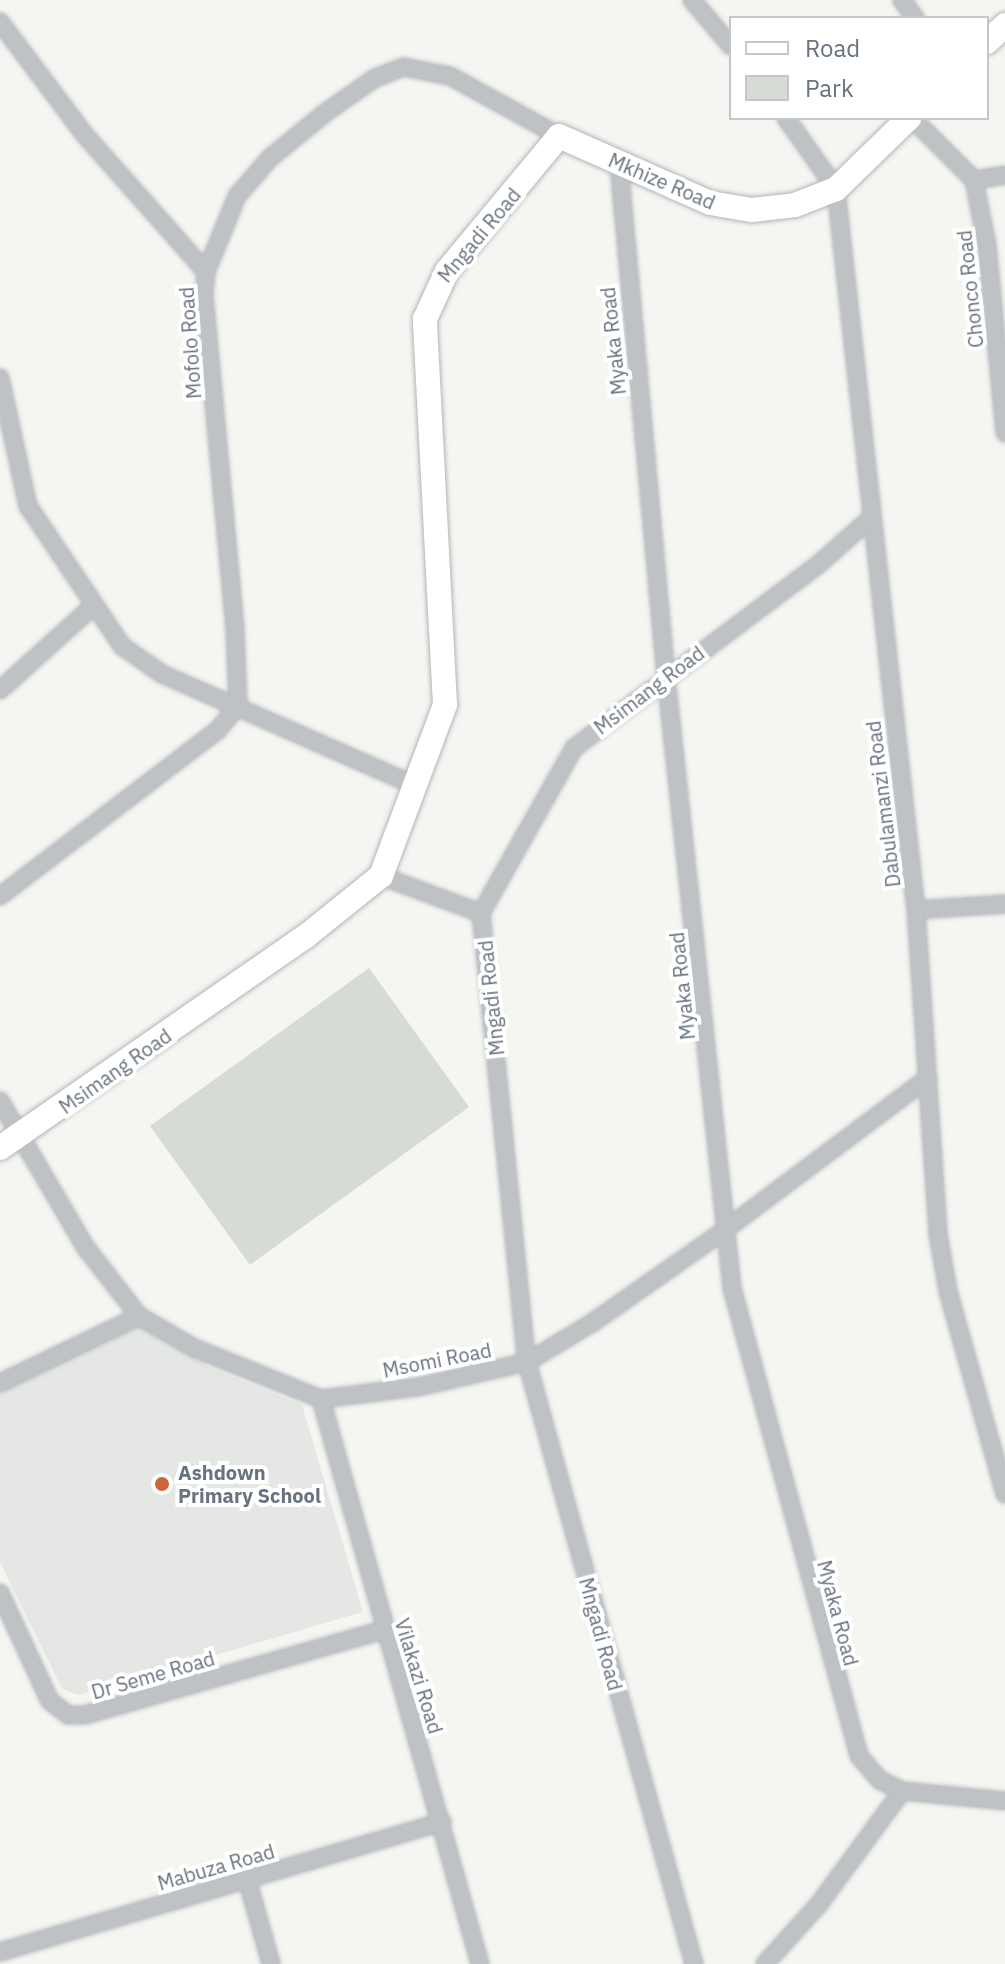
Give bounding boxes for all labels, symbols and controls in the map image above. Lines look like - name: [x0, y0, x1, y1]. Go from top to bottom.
- legend: [729, 16, 989, 120]
- text: Road: [805, 32, 860, 64]
- text: Park: [805, 72, 854, 104]
- street label: Mkhize Road: [605, 148, 719, 214]
- street label: Mngadi Road: [433, 183, 525, 287]
- street label: Chonco Road: [952, 229, 988, 349]
- street label: Mofolo Road: [174, 286, 206, 400]
- street label: Myaka Road: [595, 286, 631, 396]
- street label: Msimang Road: [589, 641, 709, 739]
- street label: Dabulamanzi Road: [861, 719, 905, 889]
- street label: Myaka Road: [664, 931, 700, 1041]
- street label: Mngadi Road: [473, 939, 509, 1057]
- street label: Msimang Road: [54, 1023, 176, 1119]
- street label: Msomi Road: [381, 1338, 493, 1382]
- place label: Ashdown Primary School: [178, 1460, 321, 1507]
- marker: Ashdown Primary School: [153, 1475, 171, 1493]
- street label: Myaka Road: [812, 1558, 864, 1668]
- street label: Mngadi Road: [574, 1575, 628, 1693]
- street label: Vilakazi Road: [390, 1615, 448, 1737]
- street label: Dr Seme Road: [89, 1646, 217, 1704]
- street label: Mabuza Road: [155, 1839, 277, 1895]

